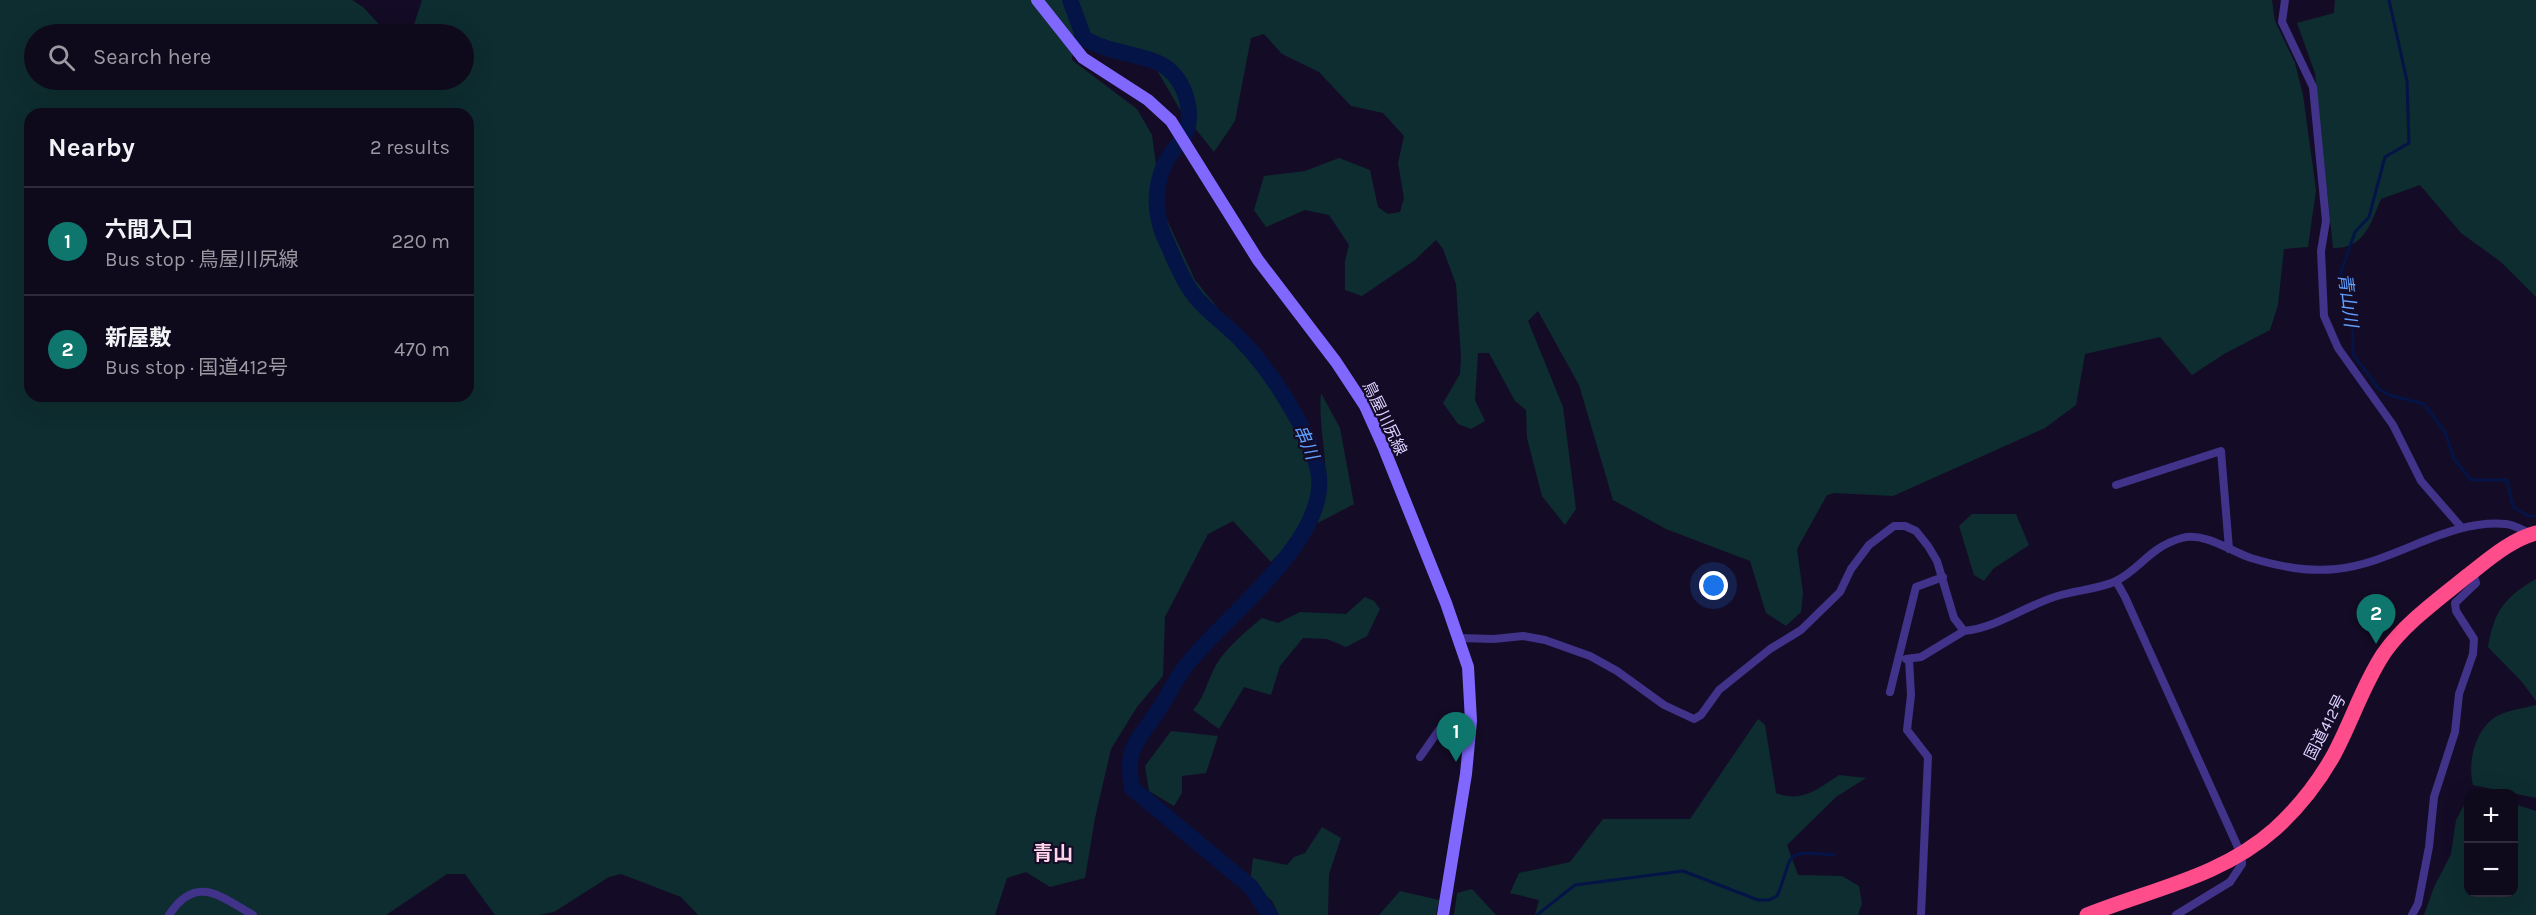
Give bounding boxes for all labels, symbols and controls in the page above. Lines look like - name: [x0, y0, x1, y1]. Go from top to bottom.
- search box: [24, 24, 474, 90]
- icon: search: [45, 41, 78, 74]
- text: Search here: [93, 44, 211, 70]
- text: Nearby: [48, 132, 135, 163]
- text: 2 results: [370, 136, 450, 159]
- text: 六間入口: [105, 217, 193, 243]
- text: 1: [64, 230, 71, 253]
- text: 220 m: [391, 230, 450, 253]
- text: Bus stop · 鳥屋川尻線: [105, 248, 299, 271]
- water label: 青山川: [2334, 272, 2362, 330]
- text: 新屋敷: [105, 325, 171, 351]
- text: 2: [61, 338, 74, 361]
- text: 470 m: [394, 338, 450, 361]
- text: Bus stop · 国道412号: [105, 356, 288, 379]
- street label: 鳥屋川尻線: [1359, 378, 1411, 458]
- water label: 串川: [1289, 421, 1324, 465]
- your location: [1699, 571, 1728, 600]
- pin: 2: [2356, 594, 2396, 644]
- street label: 国道412号: [2300, 691, 2350, 763]
- pin: 1: [1436, 712, 1476, 762]
- map controls: [2464, 789, 2518, 897]
- button: +: [2464, 789, 2518, 843]
- district label: 青山: [1033, 842, 1073, 865]
- button: −: [2464, 843, 2518, 897]

